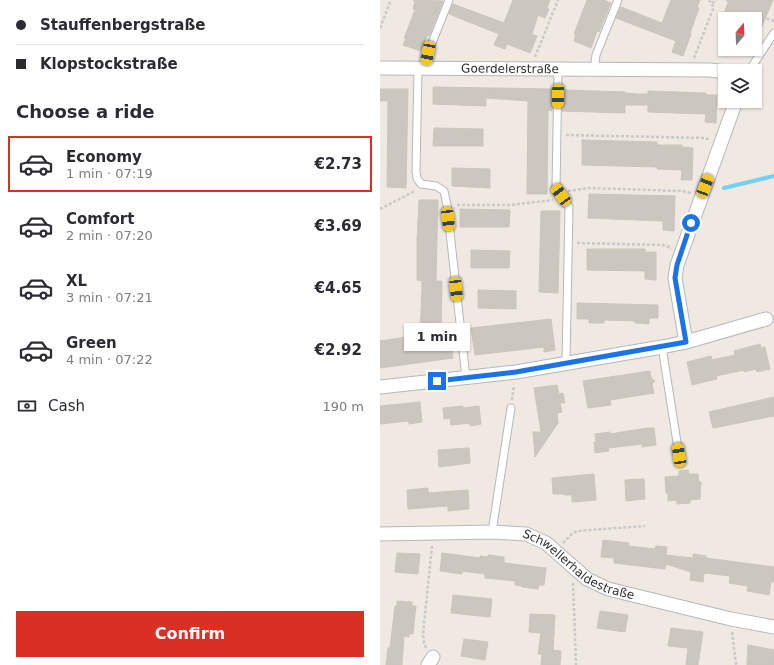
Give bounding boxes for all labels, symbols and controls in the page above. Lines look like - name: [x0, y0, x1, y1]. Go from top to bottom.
- north arrow: [718, 12, 762, 56]
- map controls: [718, 12, 762, 108]
- text: Stauffenbergstraße: [40, 16, 205, 34]
- car: [420, 40, 436, 66]
- text: Klopstockstraße: [40, 55, 178, 73]
- street label: Goerdelerstraße: [461, 61, 559, 76]
- button: layers: [718, 64, 762, 108]
- car: [552, 84, 564, 108]
- text: Choose a ride: [16, 101, 155, 122]
- icon: car: [18, 146, 54, 182]
- text: Economy: [66, 148, 142, 166]
- text: €2.73: [315, 155, 362, 173]
- text: 1 min · 07:19: [66, 166, 153, 181]
- car: [695, 173, 715, 199]
- car: [549, 182, 573, 208]
- car: [441, 206, 455, 232]
- icon: car: [18, 208, 54, 244]
- text: Comfort: [66, 210, 134, 228]
- route start: [682, 214, 700, 232]
- text: €3.69: [315, 217, 362, 235]
- text: 2 min · 07:20: [66, 228, 153, 243]
- icon: car: [18, 270, 54, 306]
- text: XL: [66, 272, 87, 290]
- car: [449, 276, 463, 302]
- text: €4.65: [315, 279, 362, 297]
- text: 3 min · 07:21: [66, 290, 153, 305]
- callout: 1 min: [404, 323, 470, 351]
- text: 1 min: [417, 329, 457, 344]
- icon: car: [18, 332, 54, 368]
- text: Green: [66, 334, 117, 352]
- text: €2.92: [315, 341, 362, 359]
- text: 4 min · 07:22: [66, 352, 153, 367]
- route end: [428, 372, 446, 390]
- icon: cash: [16, 395, 38, 417]
- text: Cash: [48, 397, 85, 415]
- text: 190 m: [322, 399, 364, 414]
- car: [671, 442, 687, 468]
- street label: Schwellerhaldestraße: [521, 526, 636, 602]
- button: Confirm: [16, 611, 364, 657]

